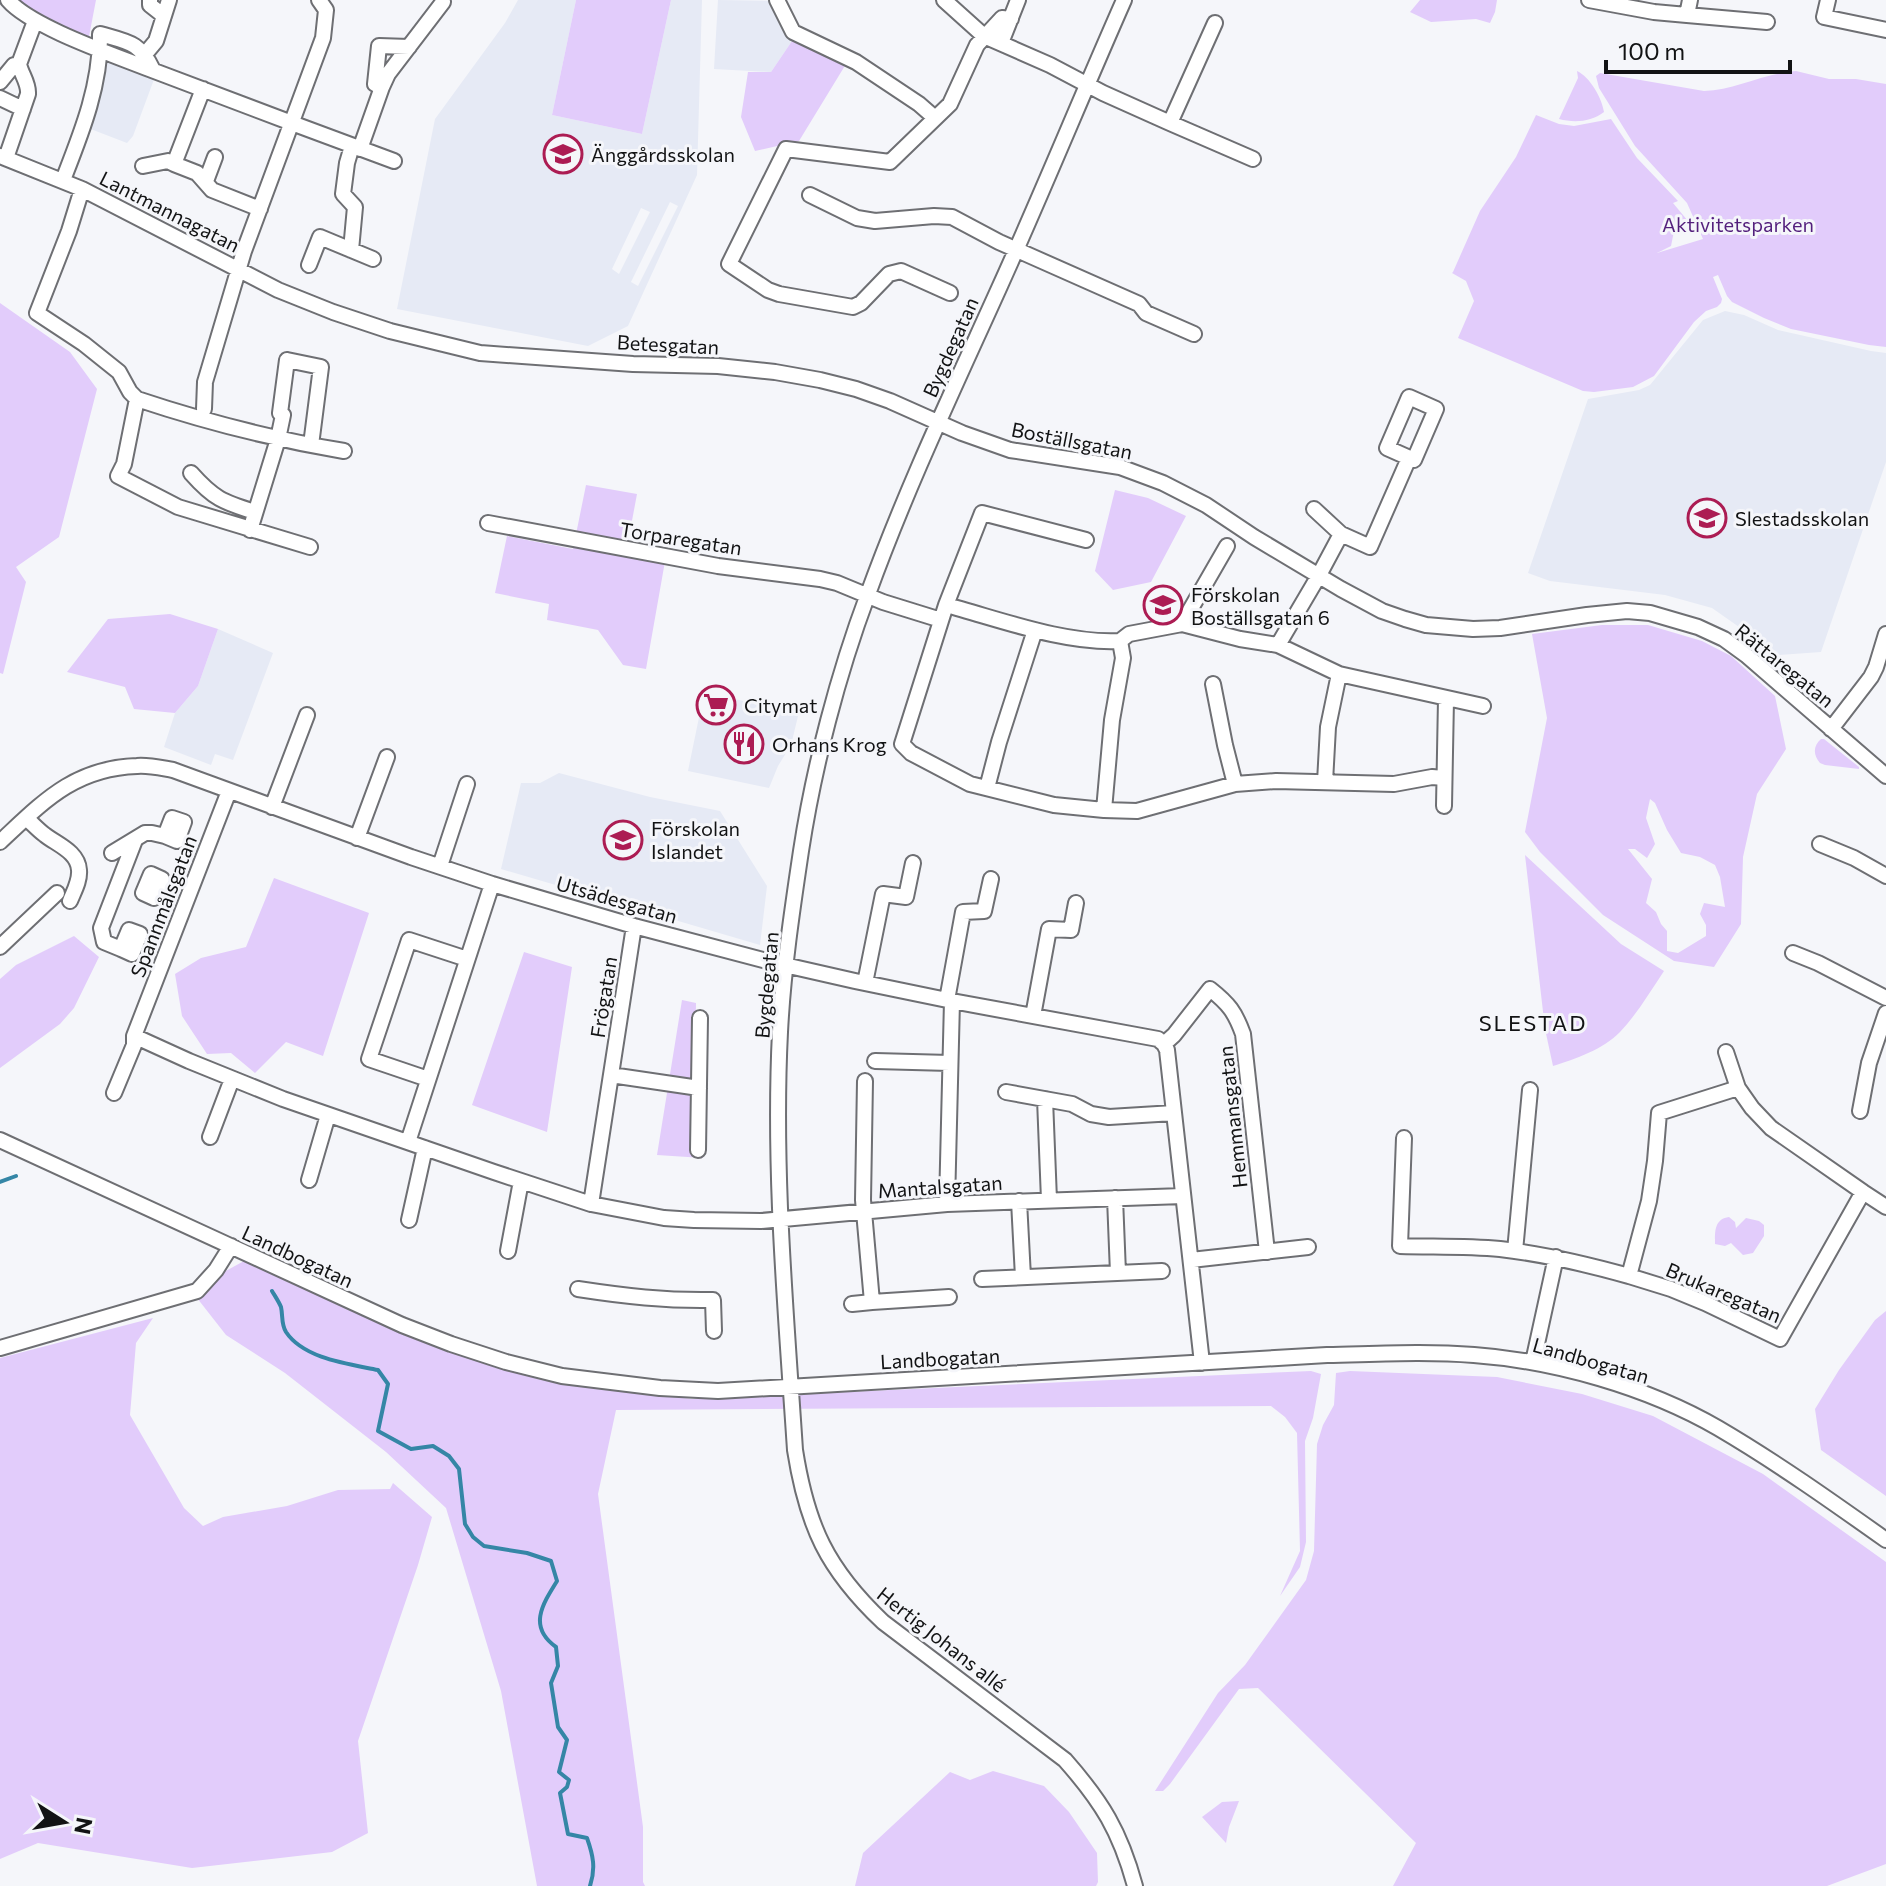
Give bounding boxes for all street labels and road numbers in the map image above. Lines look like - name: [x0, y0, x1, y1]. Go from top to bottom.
- street label: Lantmannagatan: [96, 165, 244, 257]
- street label: Bygdegatan: [917, 293, 983, 401]
- street label: Betesgatan: [616, 329, 720, 359]
- street label: Boställsgatan: [1009, 417, 1135, 463]
- street label: Torparegatan: [618, 517, 744, 559]
- street label: Rättaregatan: [1731, 618, 1839, 712]
- street label: Spannmålsgatan: [125, 832, 201, 980]
- street label: Utsädesgatan: [554, 870, 680, 928]
- street label: Bygdegatan: [749, 931, 783, 1039]
- street label: Frögatan: [585, 955, 621, 1039]
- street label: Hemmansgatan: [1213, 1045, 1251, 1189]
- street label: Mantalsgatan: [877, 1170, 1003, 1202]
- street label: Landbogatan: [239, 1220, 357, 1292]
- street label: Brukaregatan: [1663, 1257, 1785, 1327]
- street label: Landbogatan: [1530, 1332, 1652, 1388]
- street label: Landbogatan: [879, 1343, 1001, 1373]
- street label: Hertig Johans allé: [873, 1581, 1011, 1697]

